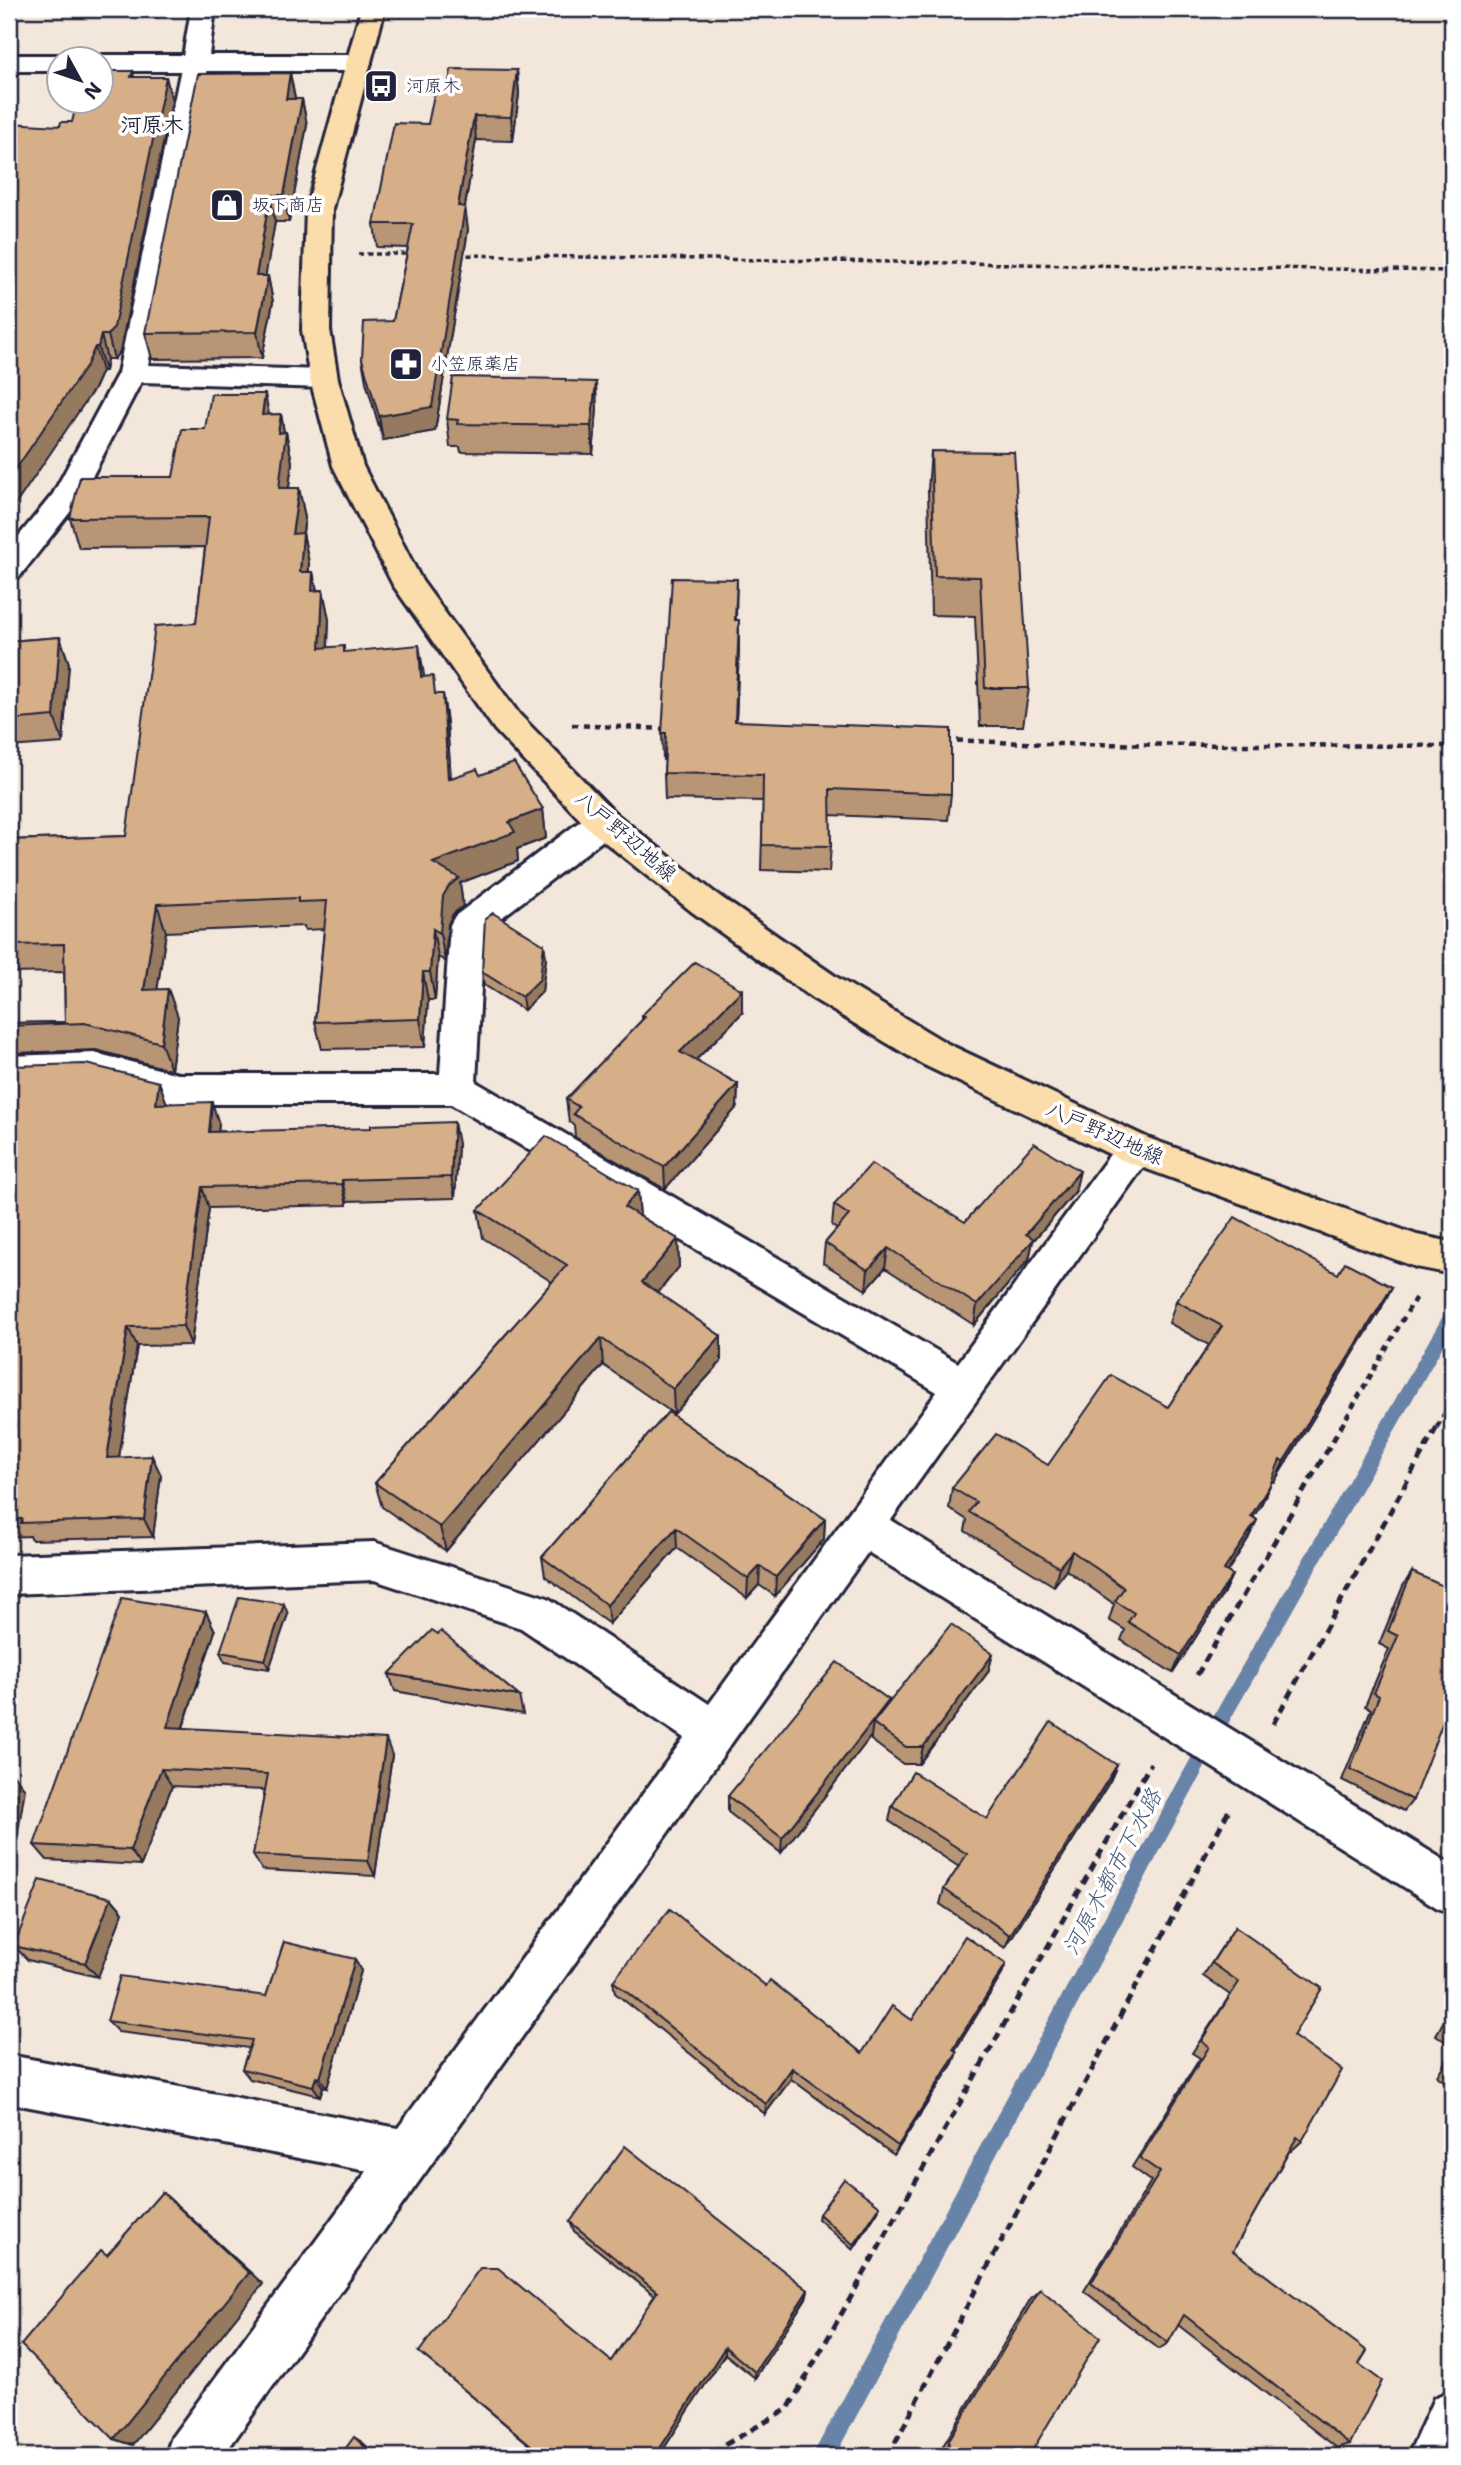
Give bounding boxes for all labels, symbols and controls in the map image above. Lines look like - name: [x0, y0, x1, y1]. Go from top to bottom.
- north arrow: [46, 46, 116, 116]
- bus stop icon: 河原木: [362, 67, 400, 105]
- place label: 河原木: [406, 74, 460, 98]
- text: N: [78, 77, 107, 104]
- district label: 河原木: [121, 111, 184, 139]
- shop icon: 坂下商店: [208, 186, 246, 224]
- place label: 坂下商店: [252, 193, 324, 217]
- pharmacy icon: 小笠原薬店: [387, 345, 425, 383]
- place label: 小笠原薬店: [430, 352, 520, 376]
- street label: 八戸野辺地線: [569, 784, 683, 888]
- street label: 八戸野辺地線: [1042, 1095, 1168, 1171]
- water label: 河原木都市下水路: [1056, 1782, 1169, 1960]

